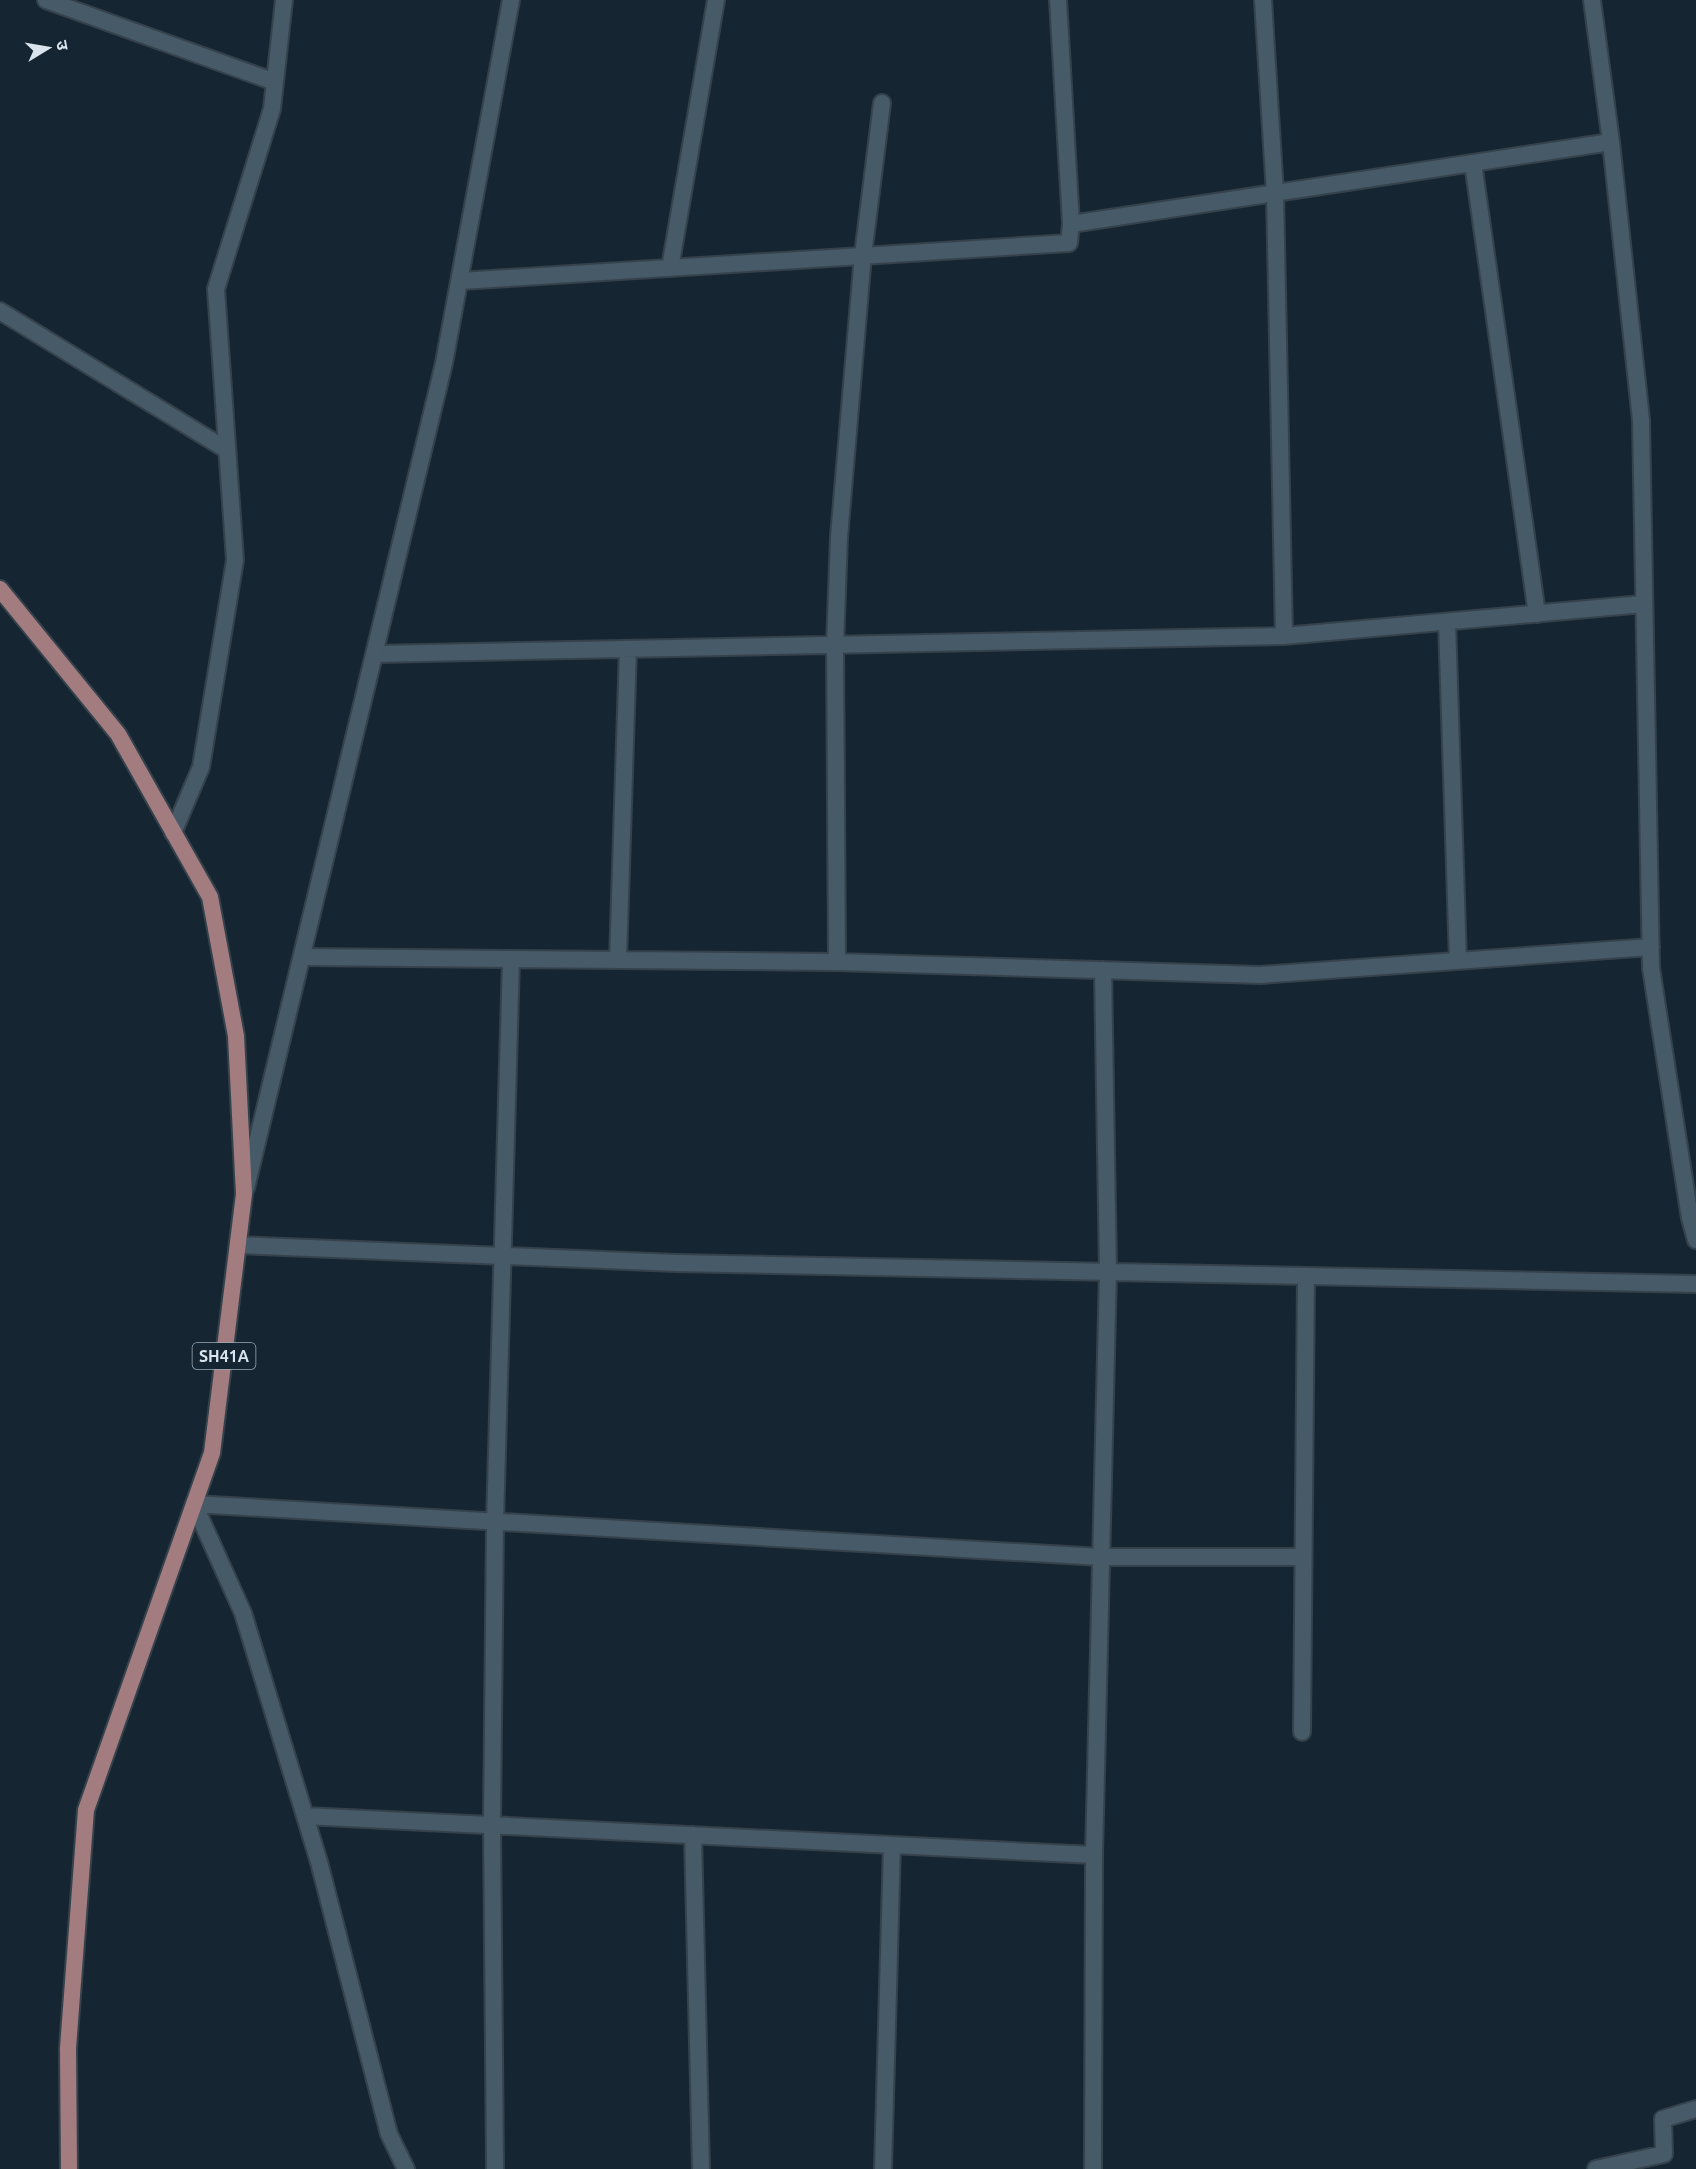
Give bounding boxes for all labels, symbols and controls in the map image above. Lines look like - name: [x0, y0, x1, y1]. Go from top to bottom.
- north arrow: [18, 18, 78, 78]
- text: उ: [53, 39, 73, 52]
- road number: SH41A: [192, 1343, 256, 1369]

